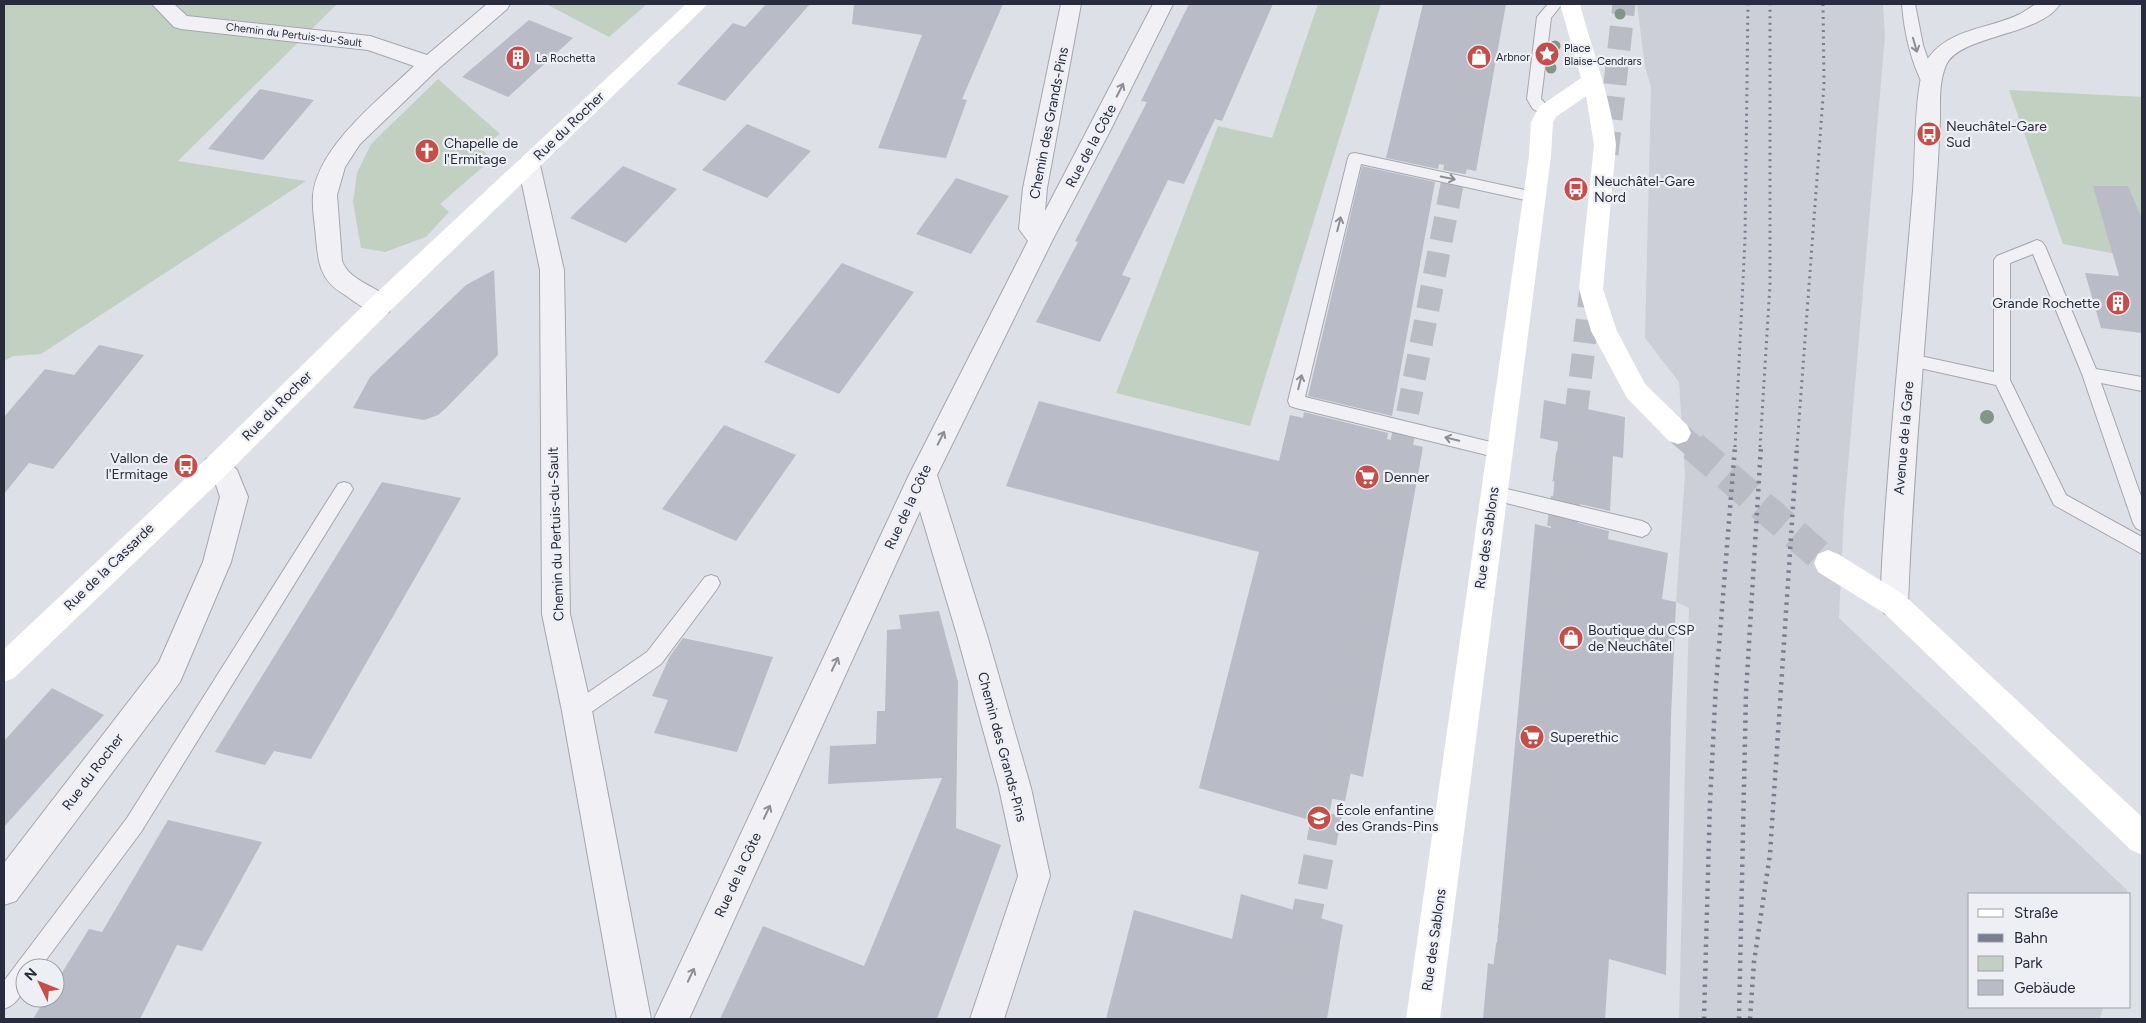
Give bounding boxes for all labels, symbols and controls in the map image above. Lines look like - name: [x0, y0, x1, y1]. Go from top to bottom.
- street label: Chemin du Pertuis-du-Sault: [225, 20, 363, 50]
- one-way arrow: [1911, 37, 1920, 53]
- place icon: Place Blaise-Cendrars: [1534, 41, 1560, 67]
- place label: Place Blaise-Cendrars: [1564, 42, 1642, 68]
- shop icon: Arbnor: [1466, 44, 1492, 70]
- building icon: La Rochetta: [505, 45, 531, 71]
- street label: Chemin des Grands-Pins: [1026, 46, 1072, 200]
- place label: Arbnor: [1496, 51, 1530, 64]
- place label: La Rochetta: [536, 52, 595, 65]
- one-way arrow: [1116, 83, 1125, 98]
- street label: Rue du Rocher: [530, 88, 608, 164]
- street label: Rue de la Côte: [1062, 101, 1120, 191]
- place label: Neuchâtel-Gare Sud: [1946, 118, 2047, 151]
- bus stop icon: Neuchâtel-Gare Sud: [1916, 121, 1942, 147]
- place label: Chapelle de l'Ermitage: [444, 135, 518, 168]
- church icon: Chapelle de l'Ermitage: [414, 138, 440, 164]
- place label: Neuchâtel-Gare Nord: [1594, 173, 1695, 206]
- one-way arrow: [1439, 174, 1455, 184]
- bus stop icon: Neuchâtel-Gare Nord: [1563, 176, 1589, 202]
- one-way arrow: [1335, 217, 1344, 233]
- building icon: Grande Rochette: [2105, 290, 2131, 316]
- place label: Grande Rochette: [1992, 295, 2100, 312]
- street label: Rue du Rocher: [239, 367, 316, 444]
- one-way arrow: [1296, 375, 1305, 391]
- street label: Avenue de la Gare: [1891, 380, 1917, 496]
- one-way arrow: [937, 431, 946, 446]
- one-way arrow: [1444, 434, 1460, 443]
- street label: Chemin du Pertuis-du-Sault: [544, 447, 568, 621]
- place label: Vallon de l'Ermitage: [106, 450, 168, 483]
- bus stop icon: Vallon de l'Ermitage: [173, 453, 199, 479]
- street label: Rue de la Côte: [881, 461, 935, 552]
- supermarket icon: Denner: [1354, 464, 1380, 490]
- place label: Denner: [1384, 469, 1430, 486]
- street label: Rue des Sablons: [1471, 486, 1503, 590]
- street label: Rue de la Cassarde: [60, 519, 158, 614]
- place label: Boutique du CSP de Neuchâtel: [1588, 622, 1694, 655]
- shop icon: Boutique du CSP de Neuchâtel: [1558, 625, 1584, 651]
- one-way arrow: [831, 657, 840, 672]
- street label: Chemin des Grands-Pins: [974, 670, 1030, 824]
- supermarket icon: Superethic: [1519, 724, 1545, 750]
- place label: Superethic: [1550, 729, 1619, 746]
- street label: Rue du Rocher: [59, 730, 128, 814]
- place label: École enfantine des Grands-Pins: [1336, 802, 1438, 835]
- one-way arrow: [762, 805, 772, 820]
- school or university icon: École enfantine des Grands-Pins: [1306, 805, 1332, 831]
- street label: Rue de la Côte: [711, 829, 765, 920]
- street label: Rue des Sablons: [1418, 888, 1450, 992]
- legend: [1968, 893, 2131, 1008]
- text: Straße: [2014, 904, 2058, 922]
- text: Bahn: [2014, 929, 2048, 947]
- text: Park: [2014, 954, 2043, 972]
- north arrow: [15, 958, 65, 1008]
- text: N: [21, 965, 41, 984]
- one-way arrow: [687, 968, 697, 983]
- text: Gebäude: [2014, 979, 2075, 997]

